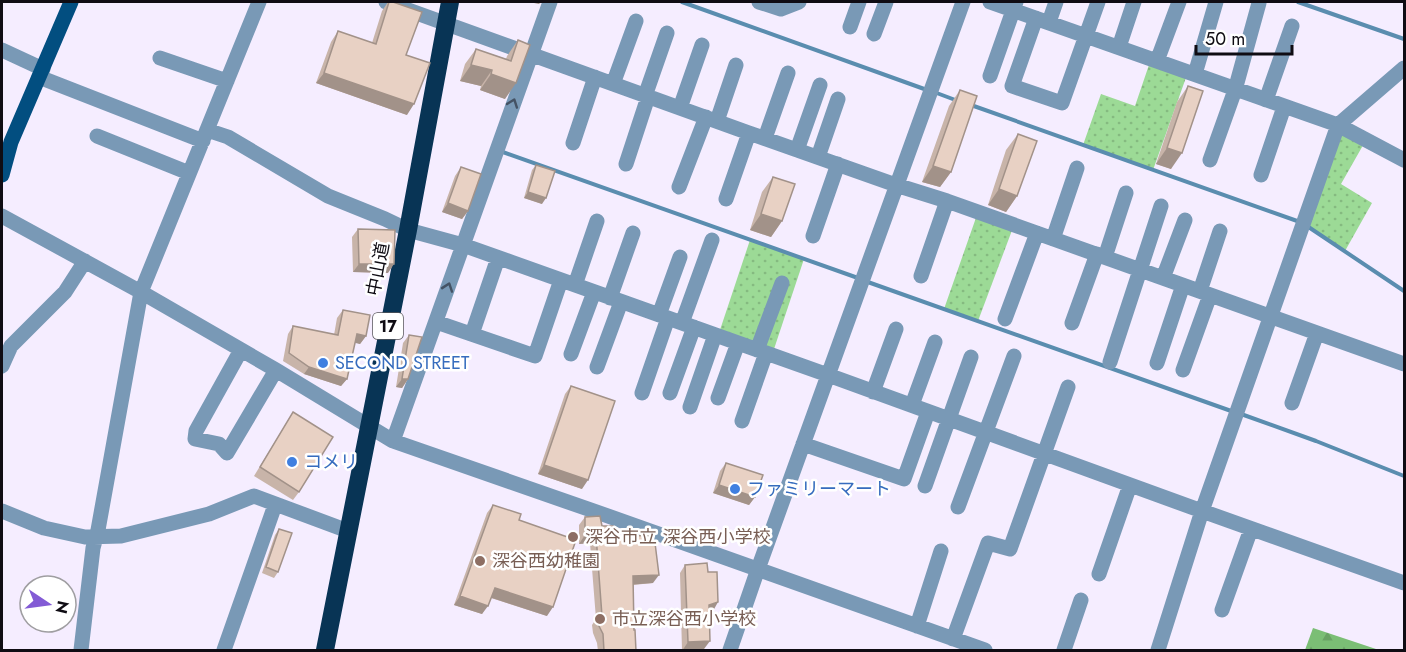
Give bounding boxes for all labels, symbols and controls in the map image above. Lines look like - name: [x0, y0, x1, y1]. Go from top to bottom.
- scale bar: [1196, 18, 1292, 56]
- text: 50 m: [1205, 26, 1245, 52]
- one-way arrow: [506, 99, 519, 109]
- street label: 中山道: [360, 240, 396, 298]
- one-way arrow: [440, 282, 453, 293]
- road number: 17: [373, 313, 403, 339]
- place label: SECOND STREET: [335, 350, 470, 376]
- marker: SECOND STREET: [316, 356, 330, 370]
- place label: コメリ: [304, 449, 358, 475]
- marker: コメリ: [285, 455, 299, 469]
- place label: ファミリーマート: [747, 476, 891, 502]
- marker: ファミリーマート: [728, 482, 742, 496]
- place label: 深谷市立 深谷西小学校: [585, 524, 770, 550]
- marker: 深谷市立 深谷西小学校: [566, 530, 580, 544]
- place label: 深谷西幼稚園: [492, 548, 600, 574]
- marker: 深谷西幼稚園: [473, 554, 487, 568]
- north arrow: [18, 574, 78, 634]
- text: N: [49, 598, 75, 616]
- place label: 市立深谷西小学校: [612, 606, 756, 632]
- marker: 市立深谷西小学校: [593, 612, 607, 626]

